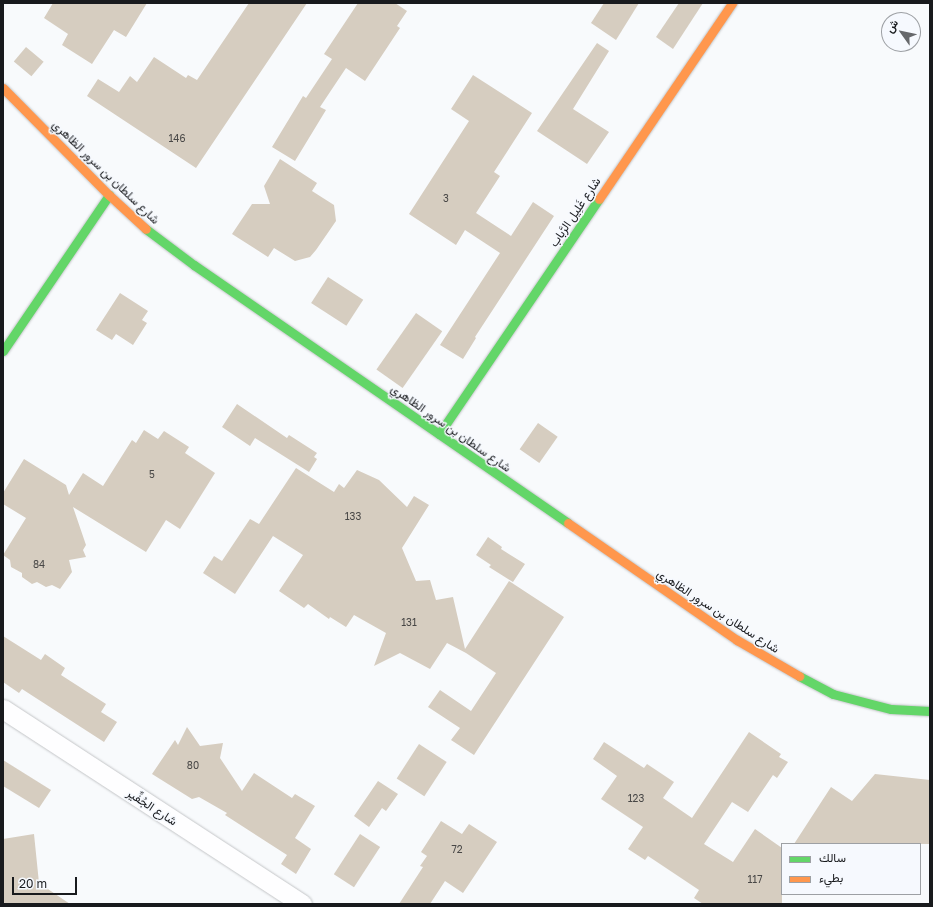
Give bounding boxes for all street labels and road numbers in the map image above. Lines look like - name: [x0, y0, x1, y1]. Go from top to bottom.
- street label: شارع سلطان بن سرور الظاهري: [49, 117, 163, 227]
- street label: شارع غَلِيل الرَّباب: [546, 174, 604, 250]
- street label: شارع سلطان بن سرور الظاهري: [388, 381, 514, 475]
- street label: شارع سلطان بن سرور الظاهري: [654, 566, 782, 656]
- street label: شارع الجُفِّير: [124, 785, 180, 829]

